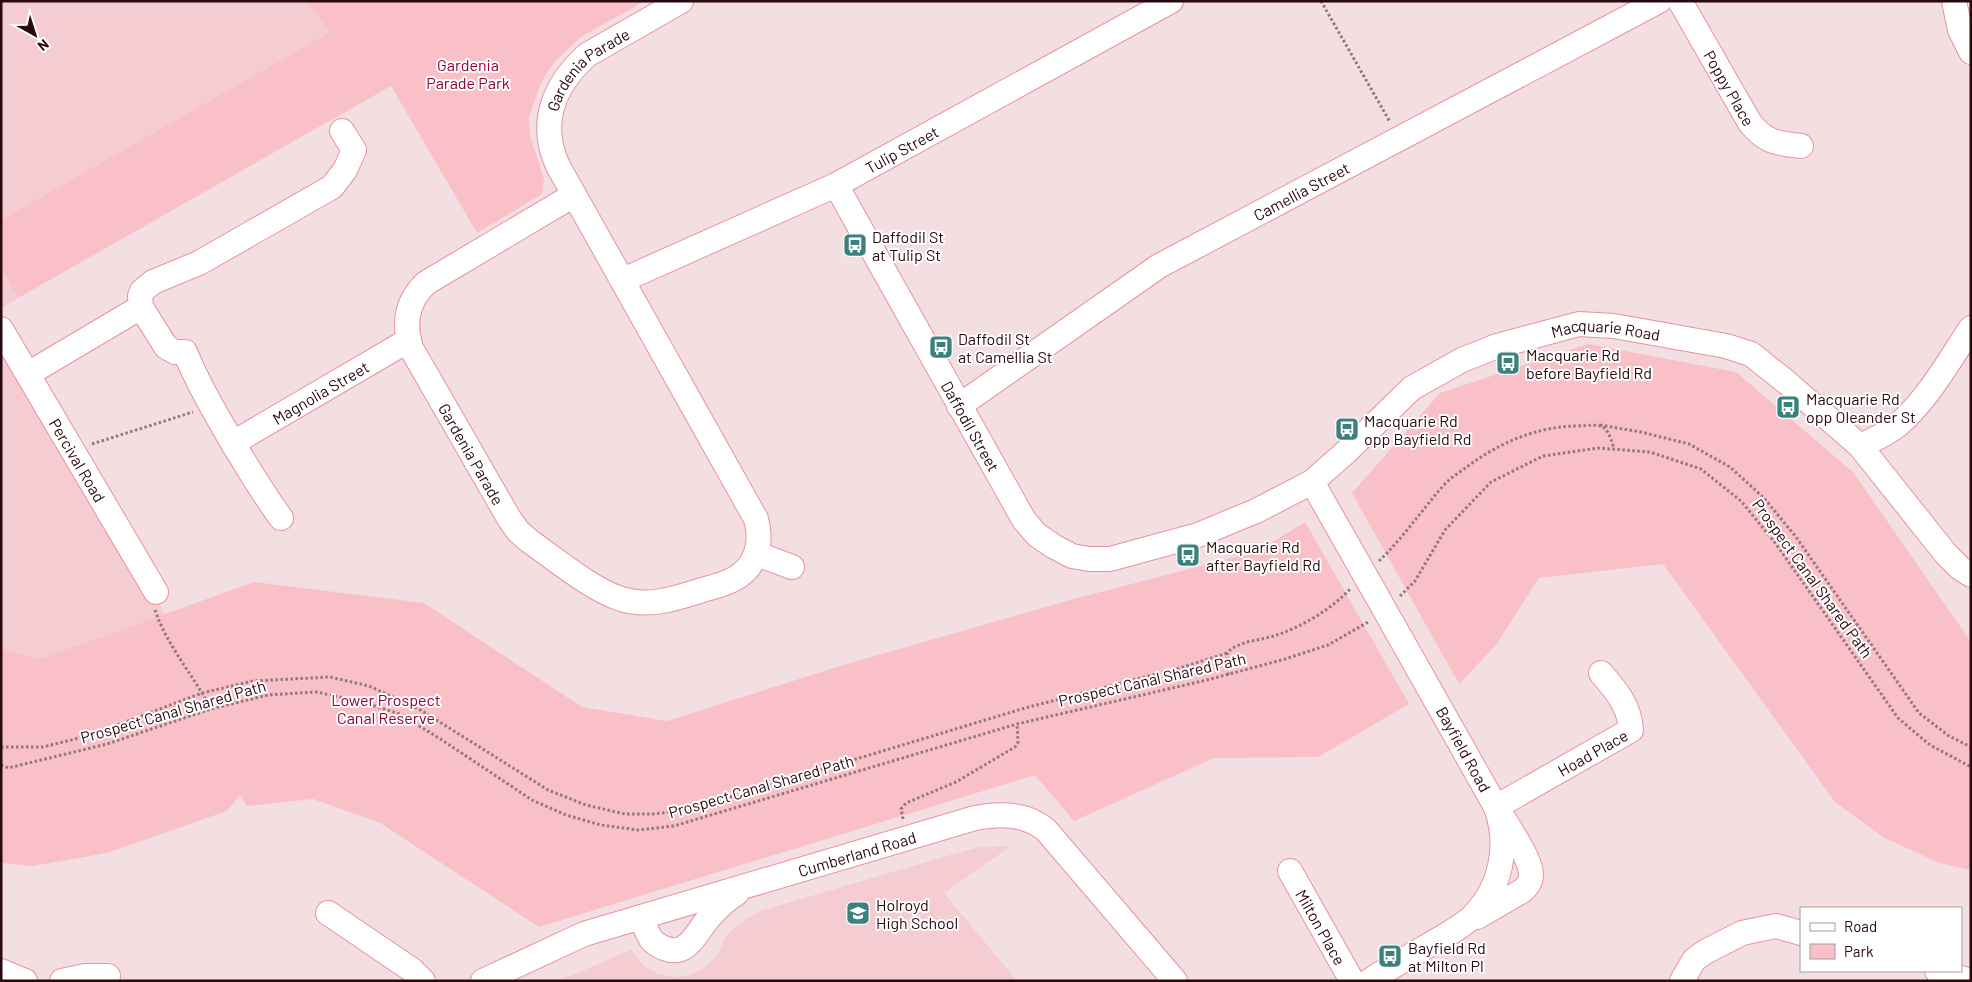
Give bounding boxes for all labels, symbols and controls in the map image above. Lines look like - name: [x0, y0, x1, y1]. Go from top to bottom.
- north arrow: [10, 10, 60, 60]
- street label: Gardenia Parade: [542, 23, 633, 113]
- text: N: [35, 36, 52, 55]
- street label: Poppy Place: [1701, 46, 1759, 129]
- park label: Gardenia Parade Park: [426, 55, 510, 92]
- street label: Tulip Street: [862, 121, 941, 177]
- street label: Camellia Street: [1250, 157, 1352, 224]
- place label: Daffodil St at Tulip St: [872, 227, 944, 264]
- bus stop icon: Daffodil St at Tulip St: [842, 232, 868, 258]
- street label: Macquarie Road: [1549, 314, 1662, 344]
- place label: Daffodil St at Camellia St: [958, 329, 1053, 366]
- bus stop icon: Daffodil St at Camellia St: [928, 334, 954, 360]
- place label: Macquarie Rd before Bayfield Rd: [1526, 345, 1652, 382]
- bus stop icon: Macquarie Rd before Bayfield Rd: [1495, 350, 1521, 376]
- street label: Magnolia Street: [269, 356, 372, 428]
- street label: Daffodil Street: [938, 377, 1004, 474]
- place label: Macquarie Rd opp Oleander St: [1806, 389, 1916, 426]
- bus stop icon: Macquarie Rd opp Oleander St: [1775, 394, 1801, 420]
- street label: Gardenia Parade: [435, 400, 509, 508]
- place label: Macquarie Rd opp Bayfield Rd: [1364, 411, 1471, 448]
- street label: Percival Road: [46, 415, 110, 505]
- bus stop icon: Macquarie Rd opp Bayfield Rd: [1334, 416, 1360, 442]
- street label: Prospect Canal Shared Path: [1749, 495, 1877, 661]
- place label: Macquarie Rd after Bayfield Rd: [1206, 537, 1321, 574]
- bus stop icon: Macquarie Rd after Bayfield Rd: [1175, 542, 1201, 568]
- street label: Prospect Canal Shared Path: [1056, 648, 1248, 710]
- street label: Prospect Canal Shared Path: [78, 675, 268, 747]
- park label: Lower Prospect Canal Reserve: [331, 690, 441, 727]
- street label: Bayfield Road: [1433, 703, 1495, 795]
- street label: Hoad Place: [1554, 725, 1631, 780]
- street label: Prospect Canal Shared Path: [666, 750, 856, 822]
- street label: Cumberland Road: [796, 827, 918, 880]
- street label: Milton Place: [1293, 886, 1350, 968]
- place label: Holroyd High School: [876, 895, 958, 932]
- school or university icon: Holroyd High School: [845, 900, 871, 926]
- legend: [1800, 907, 1962, 972]
- text: Road: [1844, 917, 1877, 935]
- place label: Bayfield Rd at Milton Pl: [1408, 938, 1486, 975]
- text: Park: [1844, 942, 1874, 960]
- bus stop icon: Bayfield Rd at Milton Pl: [1377, 943, 1403, 969]

